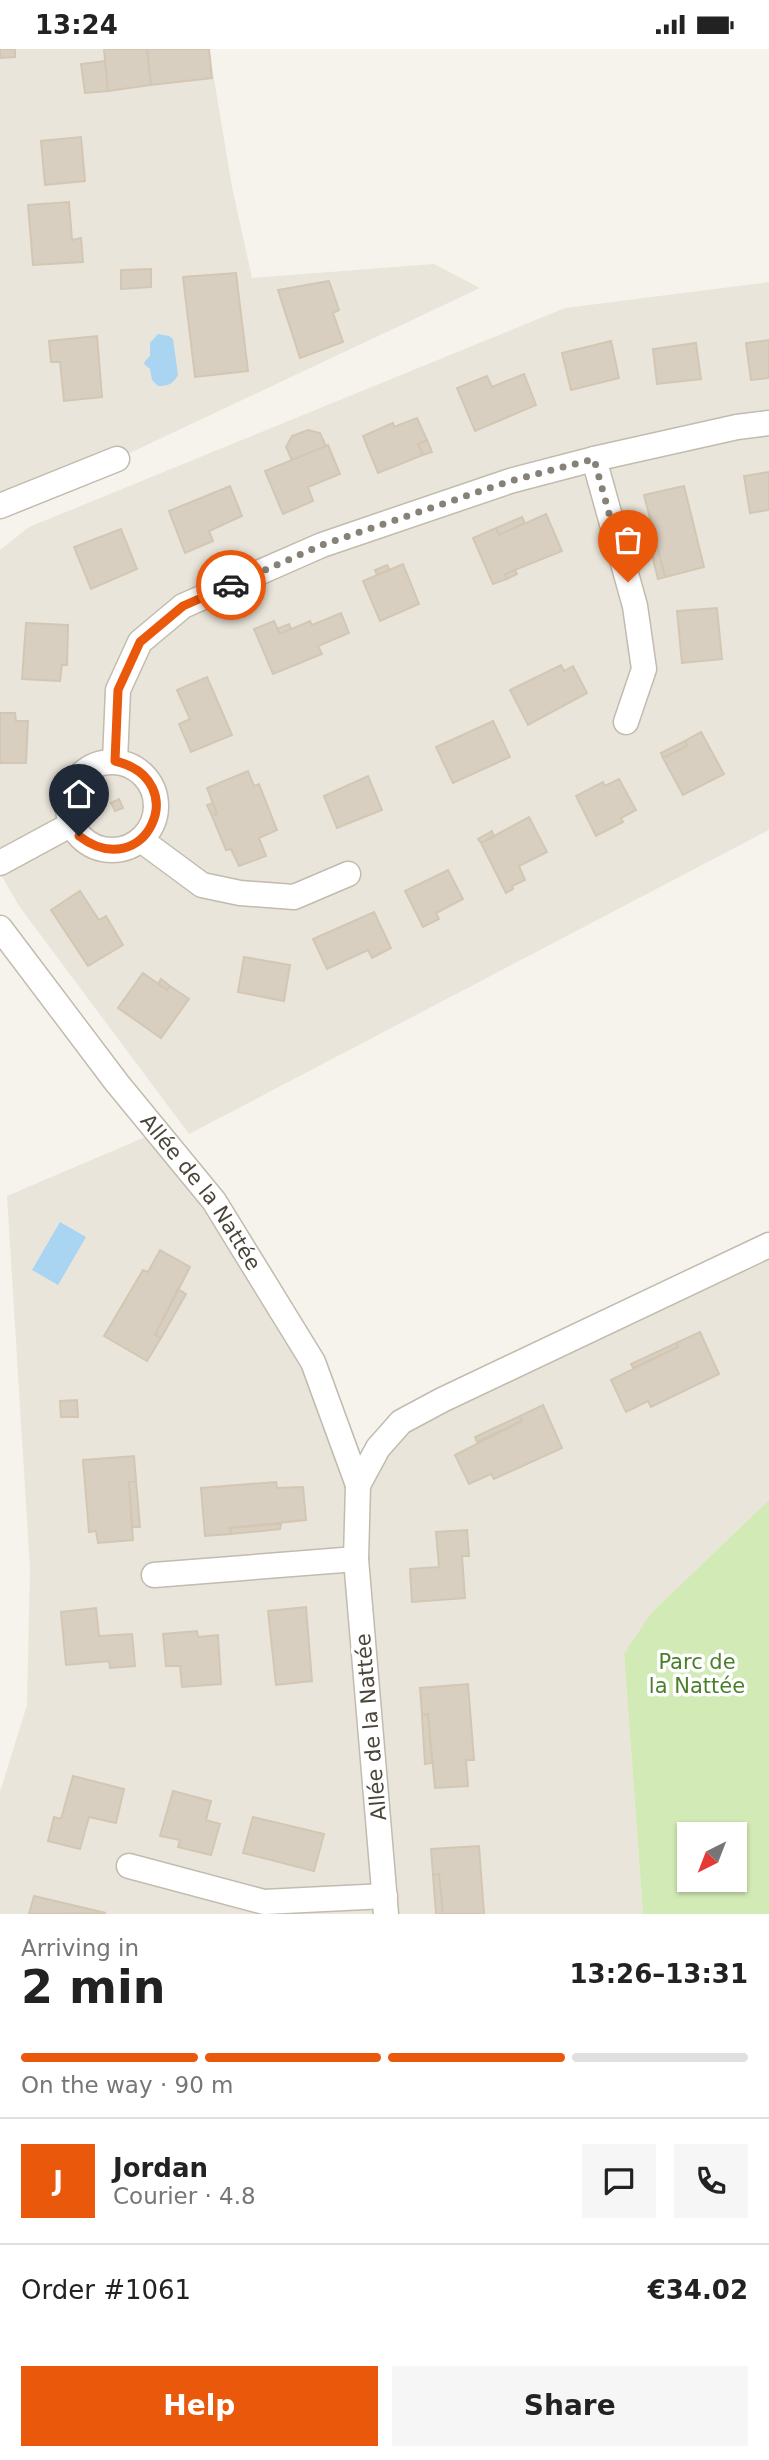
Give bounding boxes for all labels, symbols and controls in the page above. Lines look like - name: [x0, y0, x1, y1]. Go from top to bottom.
- text: 13:24: [35, 10, 118, 40]
- pin: [598, 510, 658, 582]
- icon: bag: [609, 521, 647, 559]
- courier: [196, 550, 266, 620]
- icon: car: [212, 566, 250, 604]
- pin: [49, 764, 109, 836]
- icon: home: [60, 775, 98, 813]
- street label: Allée de la Nattée: [136, 1109, 266, 1275]
- street label: Allée de la Nattée: [351, 1632, 391, 1822]
- park label: Parc de la Nattée: [649, 1650, 745, 1698]
- north arrow: [677, 1822, 747, 1892]
- map controls: [677, 1822, 747, 1892]
- text: Arriving in: [21, 1935, 139, 1961]
- text: 13:26–13:31: [569, 1959, 748, 1989]
- text: 2 min: [21, 1960, 165, 2014]
- text: On the way · 90 m: [21, 2072, 233, 2098]
- button: chat: [582, 2144, 656, 2218]
- button: phone: [674, 2144, 748, 2218]
- text: Jordan: [113, 2153, 208, 2183]
- text: J: [53, 2166, 63, 2196]
- text: Courier · 4.8: [113, 2183, 256, 2209]
- text: Order #1061: [21, 2275, 191, 2305]
- text: €34.02: [648, 2275, 748, 2305]
- button: Help: [21, 2366, 378, 2446]
- button: Share: [392, 2366, 748, 2446]

